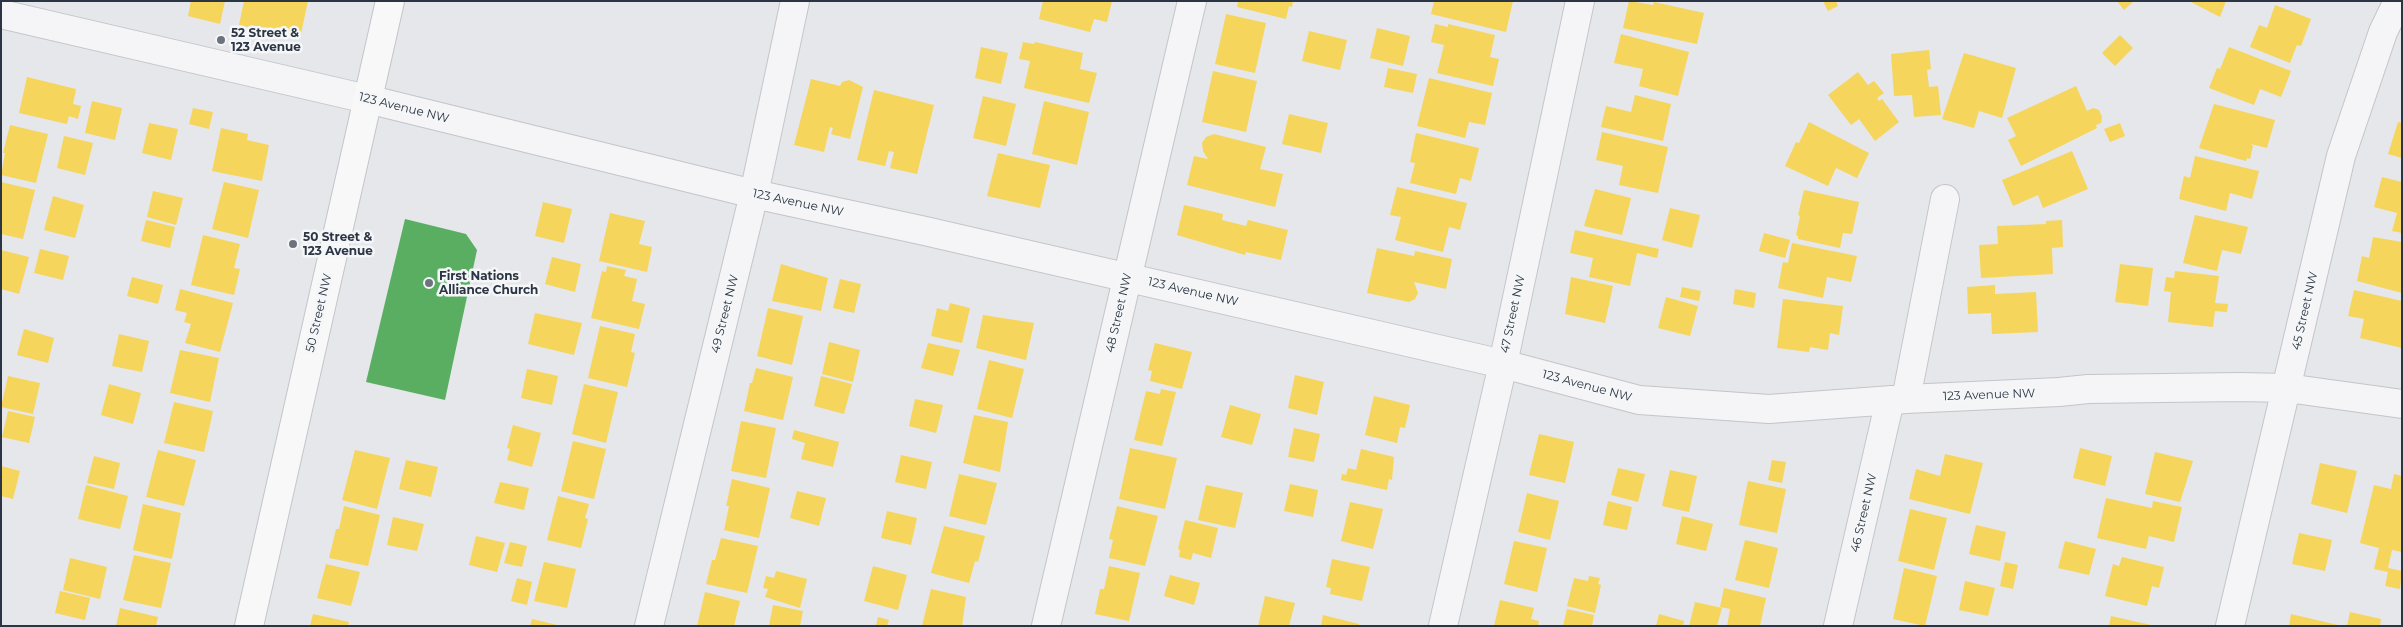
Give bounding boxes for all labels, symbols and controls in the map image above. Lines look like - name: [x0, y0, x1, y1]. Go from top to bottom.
- place label: 52 Street & 123 Avenue: [231, 26, 301, 54]
- marker: 52 Street & 123 Avenue: [215, 34, 227, 46]
- street label: 123 Avenue NW: [357, 90, 451, 126]
- street label: 123 Avenue NW: [751, 186, 845, 220]
- place label: 50 Street & 123 Avenue: [303, 230, 373, 258]
- marker: 50 Street & 123 Avenue: [287, 238, 299, 250]
- place label: First Nations Alliance Church: [439, 269, 538, 297]
- street label: 45 Street NW: [2289, 270, 2321, 352]
- street label: 50 Street NW: [303, 272, 335, 354]
- street label: 48 Street NW: [1103, 272, 1135, 354]
- street label: 49 Street NW: [708, 273, 742, 355]
- street label: 47 Street NW: [1498, 273, 1528, 355]
- street label: 123 Avenue NW: [1146, 275, 1240, 309]
- marker: First Nations Alliance Church: [423, 277, 435, 289]
- street label: 123 Avenue NW: [1541, 367, 1633, 405]
- street label: 123 Avenue NW: [1943, 386, 2035, 404]
- street label: 46 Street NW: [1848, 472, 1880, 554]

